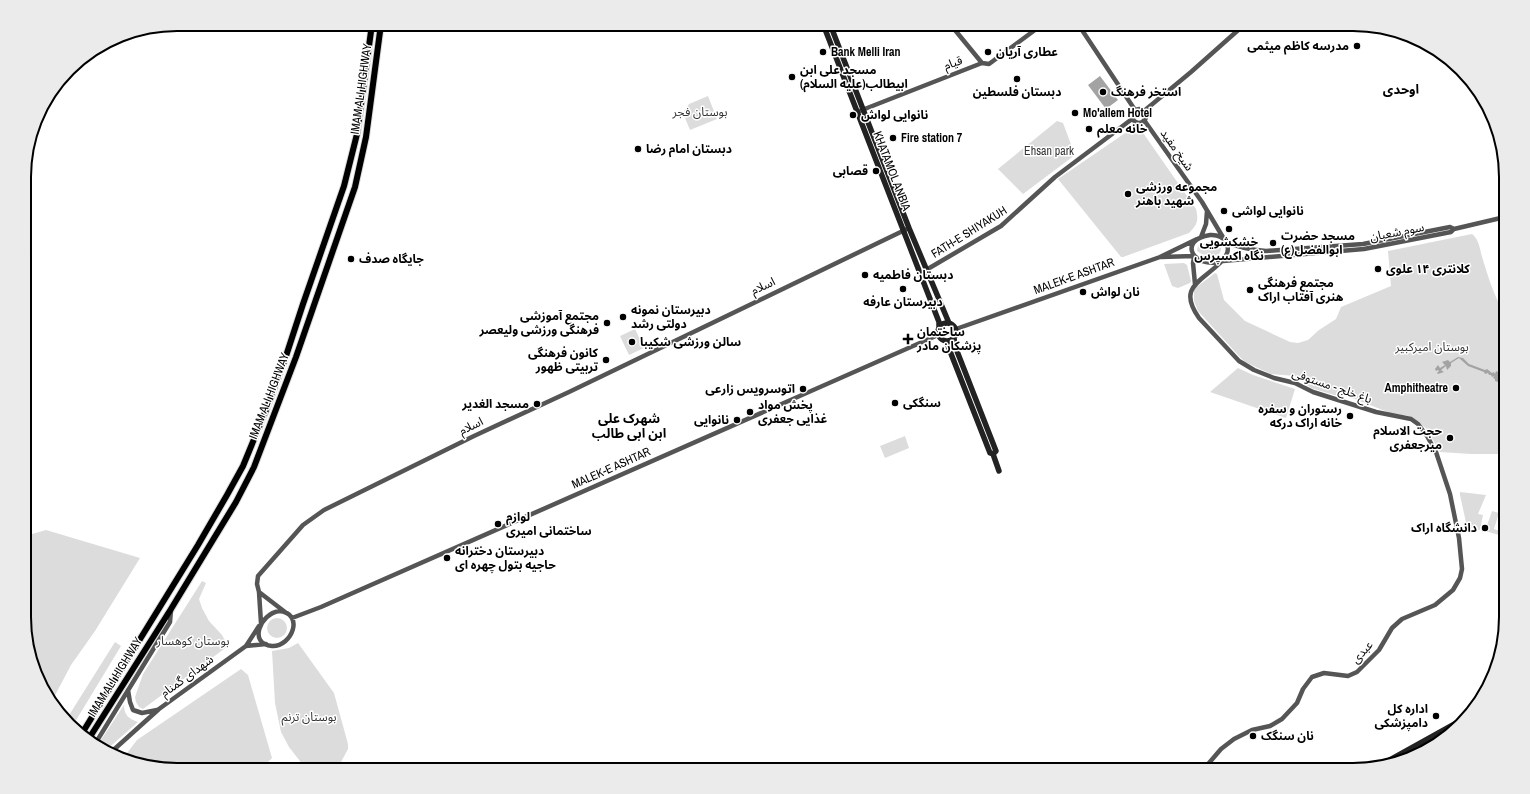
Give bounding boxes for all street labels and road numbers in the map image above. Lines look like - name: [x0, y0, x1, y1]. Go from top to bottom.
- street label: IMAM ALI HIGHWAY: [347, 42, 375, 135]
- street label: قیام: [941, 52, 965, 75]
- street label: شیخ مفید: [1156, 126, 1197, 175]
- street label: KHATAMOL ANBIA: [869, 129, 915, 214]
- street label: FATH-E SHIYAKUH: [928, 202, 1010, 262]
- street label: سوم شعبان: [1368, 219, 1426, 246]
- street label: MALEK-E ASHTAR: [1032, 254, 1116, 298]
- street label: اسلام: [748, 273, 778, 299]
- street label: IMAM ALI HIGHWAY: [245, 350, 293, 442]
- street label: باغ خلج - مستوفی: [1290, 365, 1374, 408]
- street label: اسلام: [456, 413, 486, 440]
- street label: MALEK-E ASHTAR: [569, 443, 653, 493]
- street label: IMAM ALI HIGHWAY: [84, 634, 146, 720]
- street label: عبدی: [1347, 637, 1377, 667]
- street label: شهدای گمنام: [157, 651, 217, 701]

